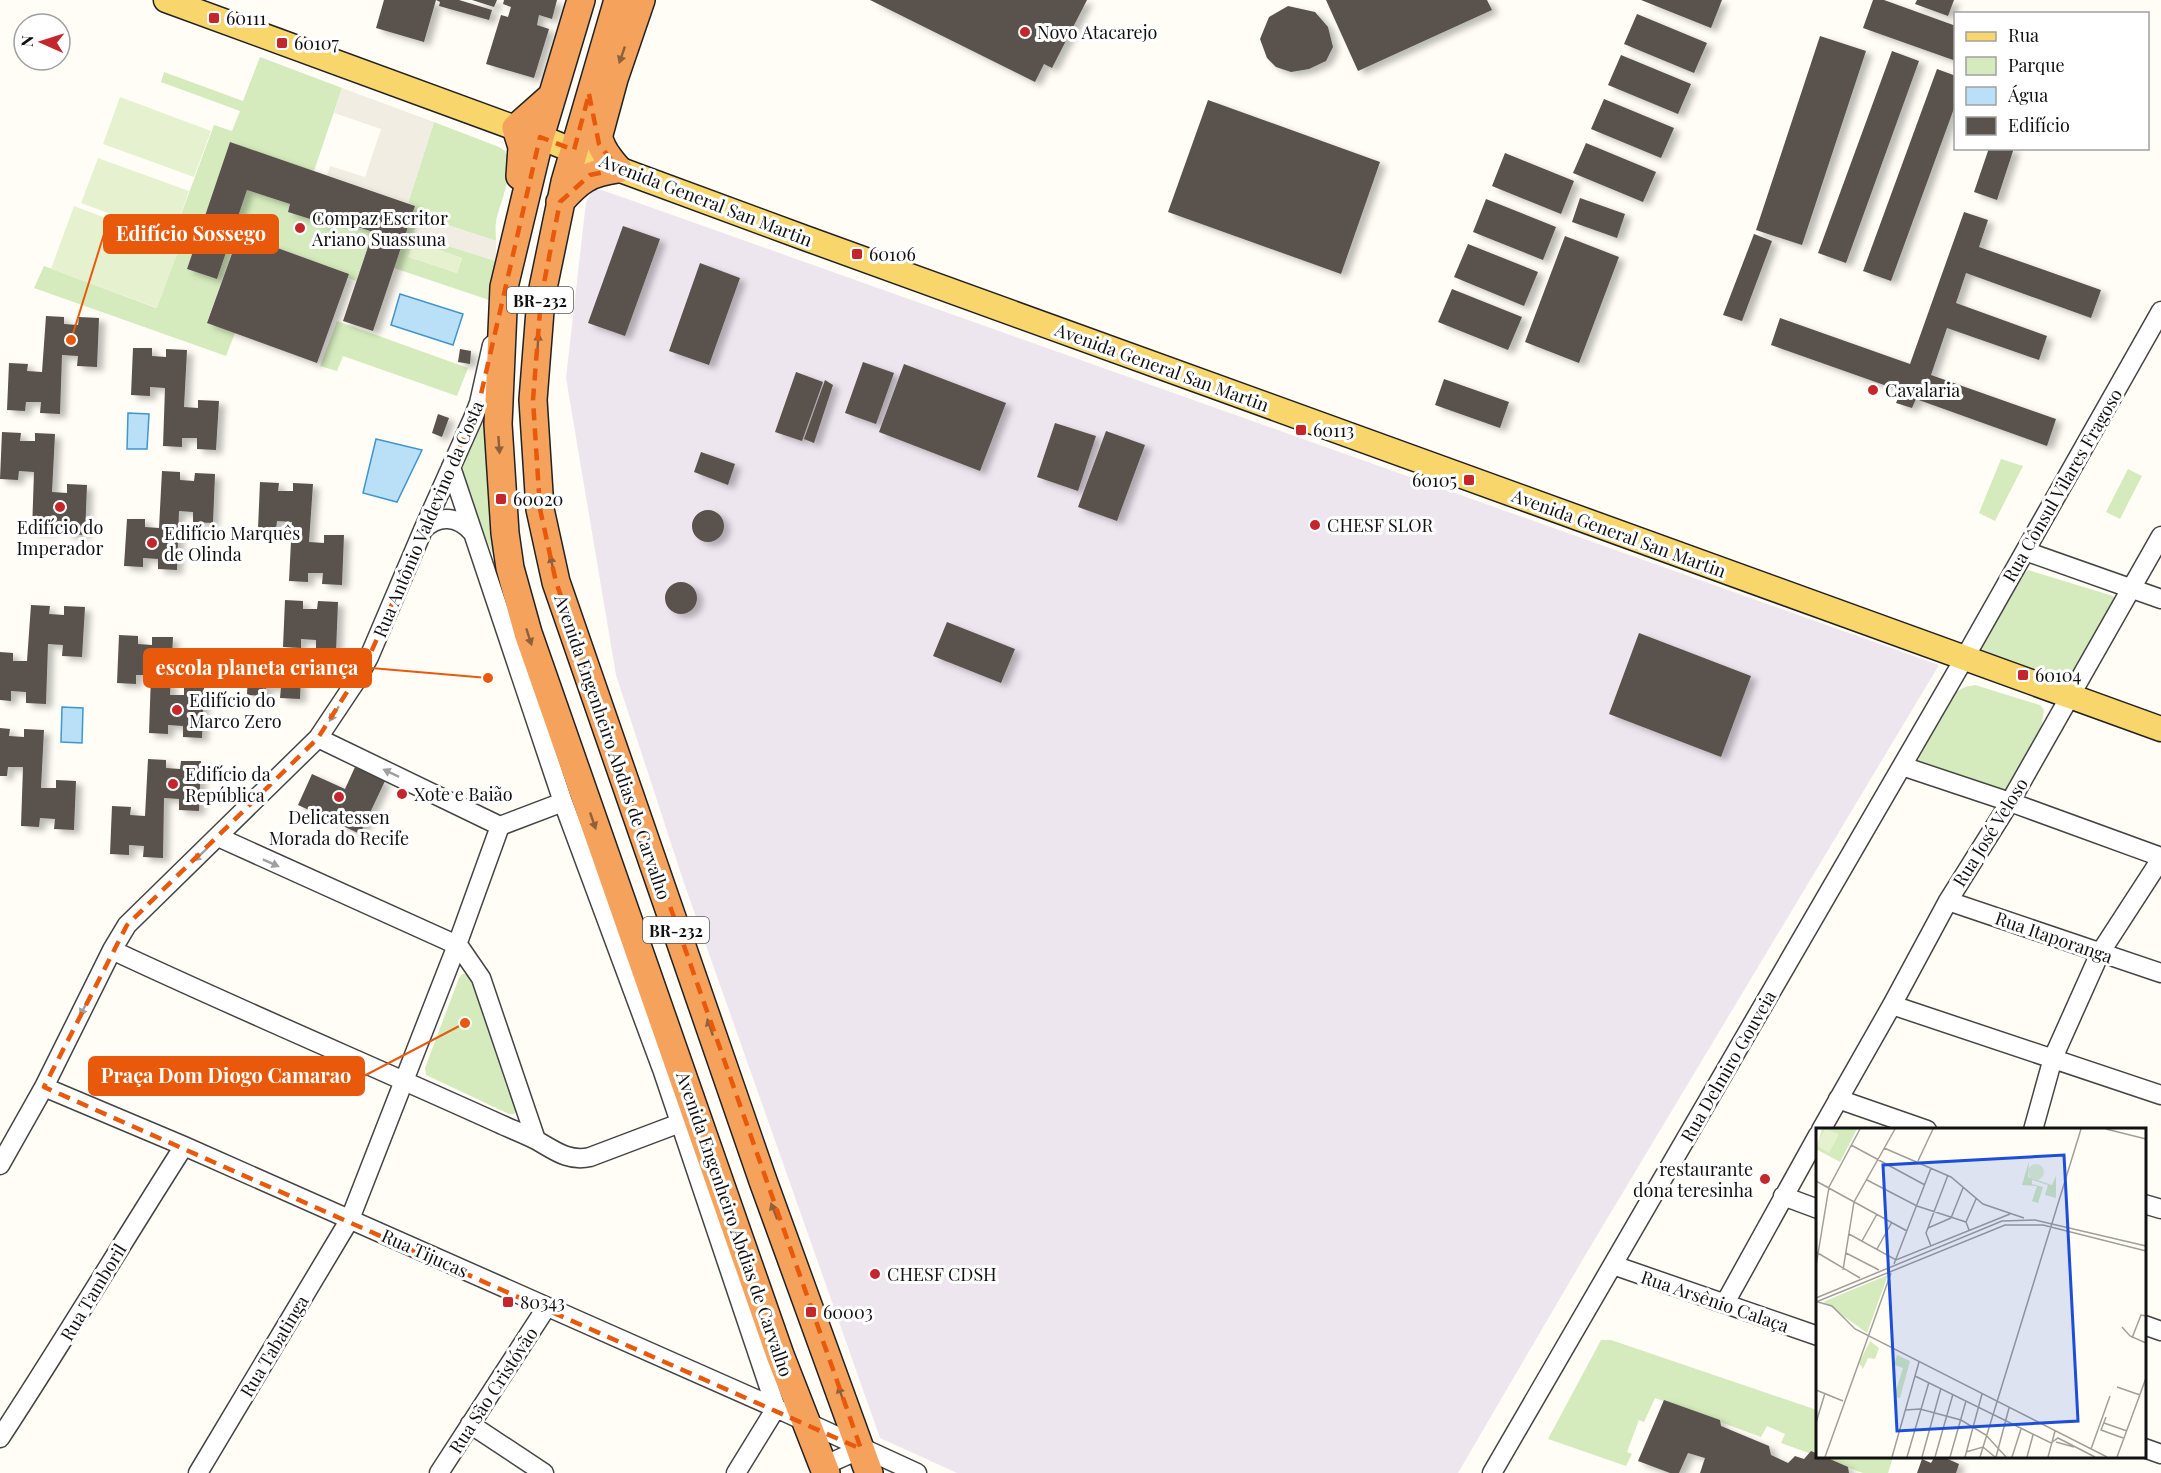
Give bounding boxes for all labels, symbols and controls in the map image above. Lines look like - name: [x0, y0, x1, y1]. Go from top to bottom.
- place label: 60111: [226, 6, 266, 30]
- marker: 60111: [207, 11, 221, 25]
- north arrow: [12, 12, 72, 72]
- legend: [1954, 12, 2149, 150]
- place label: Novo Atacarejo: [1037, 20, 1157, 44]
- text: Rua: [2008, 23, 2039, 47]
- marker: Novo Atacarejo: [1018, 25, 1032, 39]
- place label: 60107: [294, 31, 340, 55]
- text: N: [16, 34, 37, 48]
- marker: 60107: [275, 36, 289, 50]
- one-way arrow: [617, 46, 627, 64]
- text: Parque: [2008, 53, 2065, 77]
- text: Água: [2007, 83, 2048, 107]
- text: Edifício: [2008, 113, 2070, 137]
- street label: Avenida General San Martin: [595, 148, 816, 252]
- place label: Compaz Escritor Ariano Suassuna: [311, 206, 448, 251]
- callout: Edifício Sossego: [104, 215, 278, 253]
- text: Edifício Sossego: [116, 219, 266, 246]
- marker: Compaz Escritor Ariano Suassuna: [293, 221, 307, 235]
- place label: 60106: [869, 242, 916, 266]
- marker: 60106: [850, 247, 864, 261]
- road number: BR-232: [507, 287, 573, 313]
- street label: Avenida General San Martin: [1051, 317, 1272, 417]
- one-way arrow: [533, 333, 542, 352]
- place label: Cavalaria: [1885, 378, 1960, 402]
- marker: Cavalaria: [1866, 383, 1880, 397]
- street label: Rua Cônsul Vilares Fragoso: [1997, 384, 2127, 586]
- street label: Rua Antônio Valdevino da Costa: [367, 397, 489, 641]
- place label: 60113: [1313, 418, 1354, 442]
- marker: 60113: [1294, 423, 1308, 437]
- one-way arrow: [494, 435, 504, 454]
- place label: 60105: [1412, 468, 1457, 492]
- marker: 60105: [1462, 473, 1476, 487]
- street label: Avenida General San Martin: [1508, 483, 1729, 583]
- place label: 60020: [513, 487, 563, 511]
- marker: 60020: [494, 492, 508, 506]
- marker: Edifício do Imperador: [53, 500, 67, 514]
- place label: CHESF SLOR: [1327, 513, 1433, 537]
- place label: Edifício do Imperador: [17, 515, 103, 560]
- marker: CHESF SLOR: [1308, 518, 1322, 532]
- place label: Edifício Marquês de Olinda: [164, 521, 300, 566]
- marker: Edifício Marquês de Olinda: [145, 536, 159, 550]
- one-way arrow: [547, 555, 557, 573]
- street label: Avenida Engenheiro Abdias de Carvalho: [549, 590, 677, 903]
- one-way arrow: [525, 628, 534, 646]
- callout: escola planeta criança: [144, 649, 371, 687]
- text: escola planeta criança: [156, 653, 359, 680]
- place label: 60104: [2035, 663, 2082, 687]
- marker: 60104: [2016, 668, 2030, 682]
- place label: Edifício do Marco Zero: [189, 688, 282, 733]
- marker: Edifício do Marco Zero: [170, 703, 184, 717]
- one-way arrow: [328, 706, 340, 722]
- place label: Edifício da República: [185, 762, 271, 807]
- one-way arrow: [382, 768, 399, 777]
- street label: Rua José Veloso: [1947, 773, 2033, 891]
- marker: Edifício da República: [166, 777, 180, 791]
- place label: Xote e Baião: [414, 782, 513, 806]
- marker: Xote e Baião: [395, 787, 409, 801]
- marker: Delicatessen Morada do Recife: [332, 790, 346, 804]
- place label: Delicatessen Morada do Recife: [269, 805, 409, 850]
- one-way arrow: [589, 812, 599, 830]
- one-way arrow: [192, 848, 207, 862]
- one-way arrow: [262, 858, 279, 867]
- street label: Rua Itaporanga: [1992, 906, 2116, 968]
- road number: BR-232: [643, 917, 709, 943]
- street label: Rua Delmiro Gouveia: [1675, 986, 1781, 1146]
- one-way arrow: [79, 1000, 89, 1017]
- one-way arrow: [704, 1018, 714, 1036]
- callout: Praça Dom Diogo Camarao: [89, 1057, 364, 1095]
- text: Praça Dom Diogo Camarao: [101, 1061, 351, 1088]
- street label: Avenida Engenheiro Abdias de Carvalho: [671, 1067, 799, 1380]
- inset map: [1816, 1128, 2146, 1458]
- place label: restaurante dona teresinha: [1633, 1157, 1753, 1202]
- marker: restaurante dona teresinha: [1758, 1172, 1772, 1186]
- one-way arrow: [769, 1202, 779, 1220]
- street label: Rua Tijucas: [378, 1223, 472, 1283]
- street label: Rua Tamboril: [55, 1239, 131, 1345]
- place label: CHESF CDSH: [887, 1262, 997, 1286]
- street label: Rua Arsênio Calaça: [1638, 1264, 1792, 1338]
- marker: CHESF CDSH: [868, 1267, 882, 1281]
- place label: 80343: [520, 1290, 565, 1314]
- street label: Rua Tabatinga: [234, 1291, 314, 1401]
- marker: 80343: [501, 1295, 515, 1309]
- place label: 60003: [823, 1300, 873, 1324]
- marker: 60003: [804, 1305, 818, 1319]
- street label: Rua São Cristóvão: [443, 1322, 543, 1458]
- one-way arrow: [836, 1385, 846, 1403]

